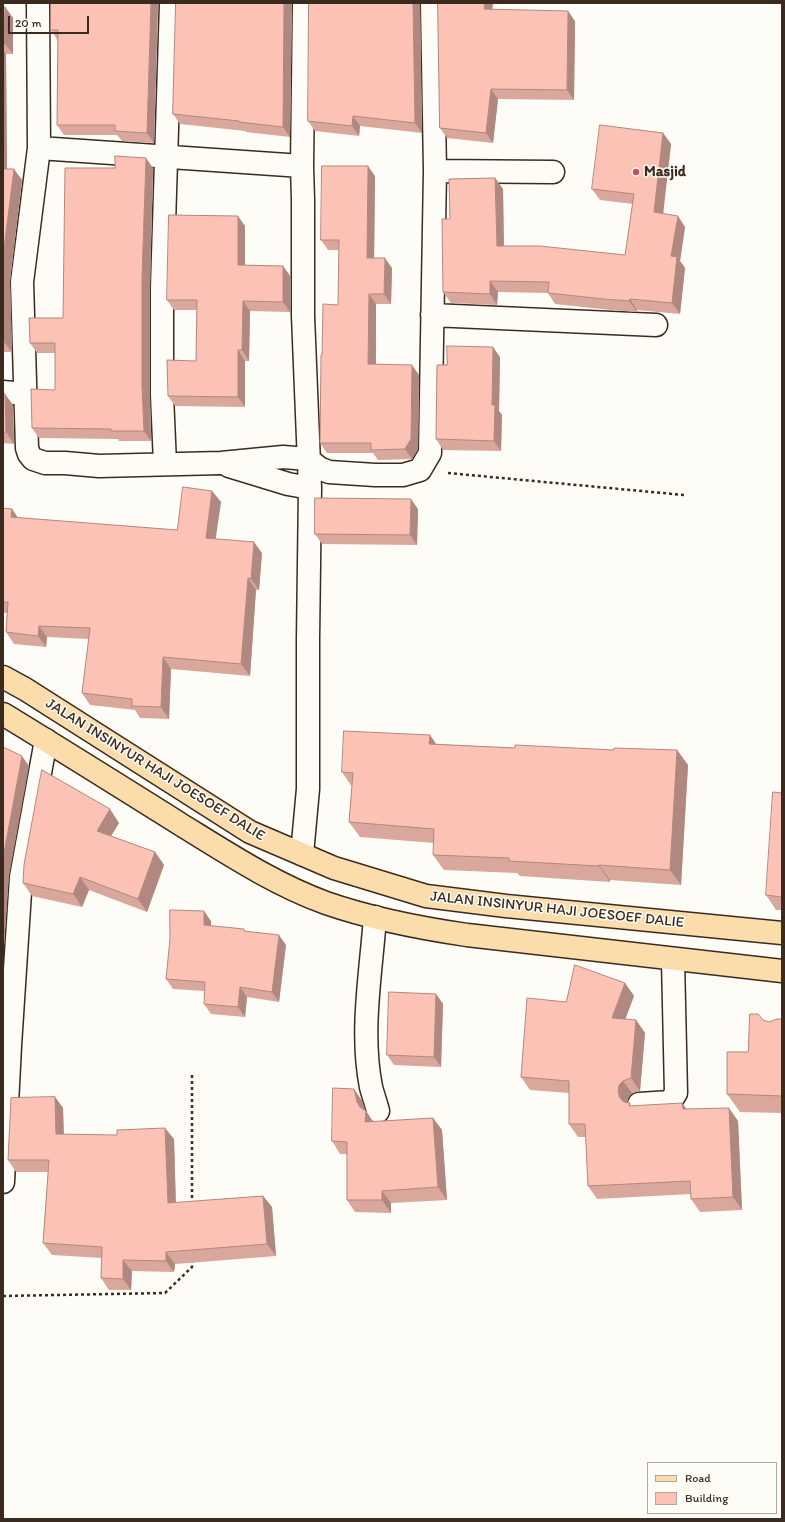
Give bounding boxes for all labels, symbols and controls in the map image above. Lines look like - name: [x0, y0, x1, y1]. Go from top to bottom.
- scale bar: [10, 8, 91, 34]
- text: 20 m: [15, 16, 42, 30]
- place label: Masjid: [644, 163, 686, 181]
- marker: Masjid: [631, 167, 641, 177]
- street label: JALAN INSINYUR HAJI JOESOEF DALIE: [42, 695, 268, 845]
- street label: JALAN INSINYUR HAJI JOESOEF DALIE: [429, 888, 685, 932]
- legend: [647, 1462, 777, 1514]
- text: Road: [685, 1471, 711, 1485]
- text: Building: [685, 1491, 728, 1505]

